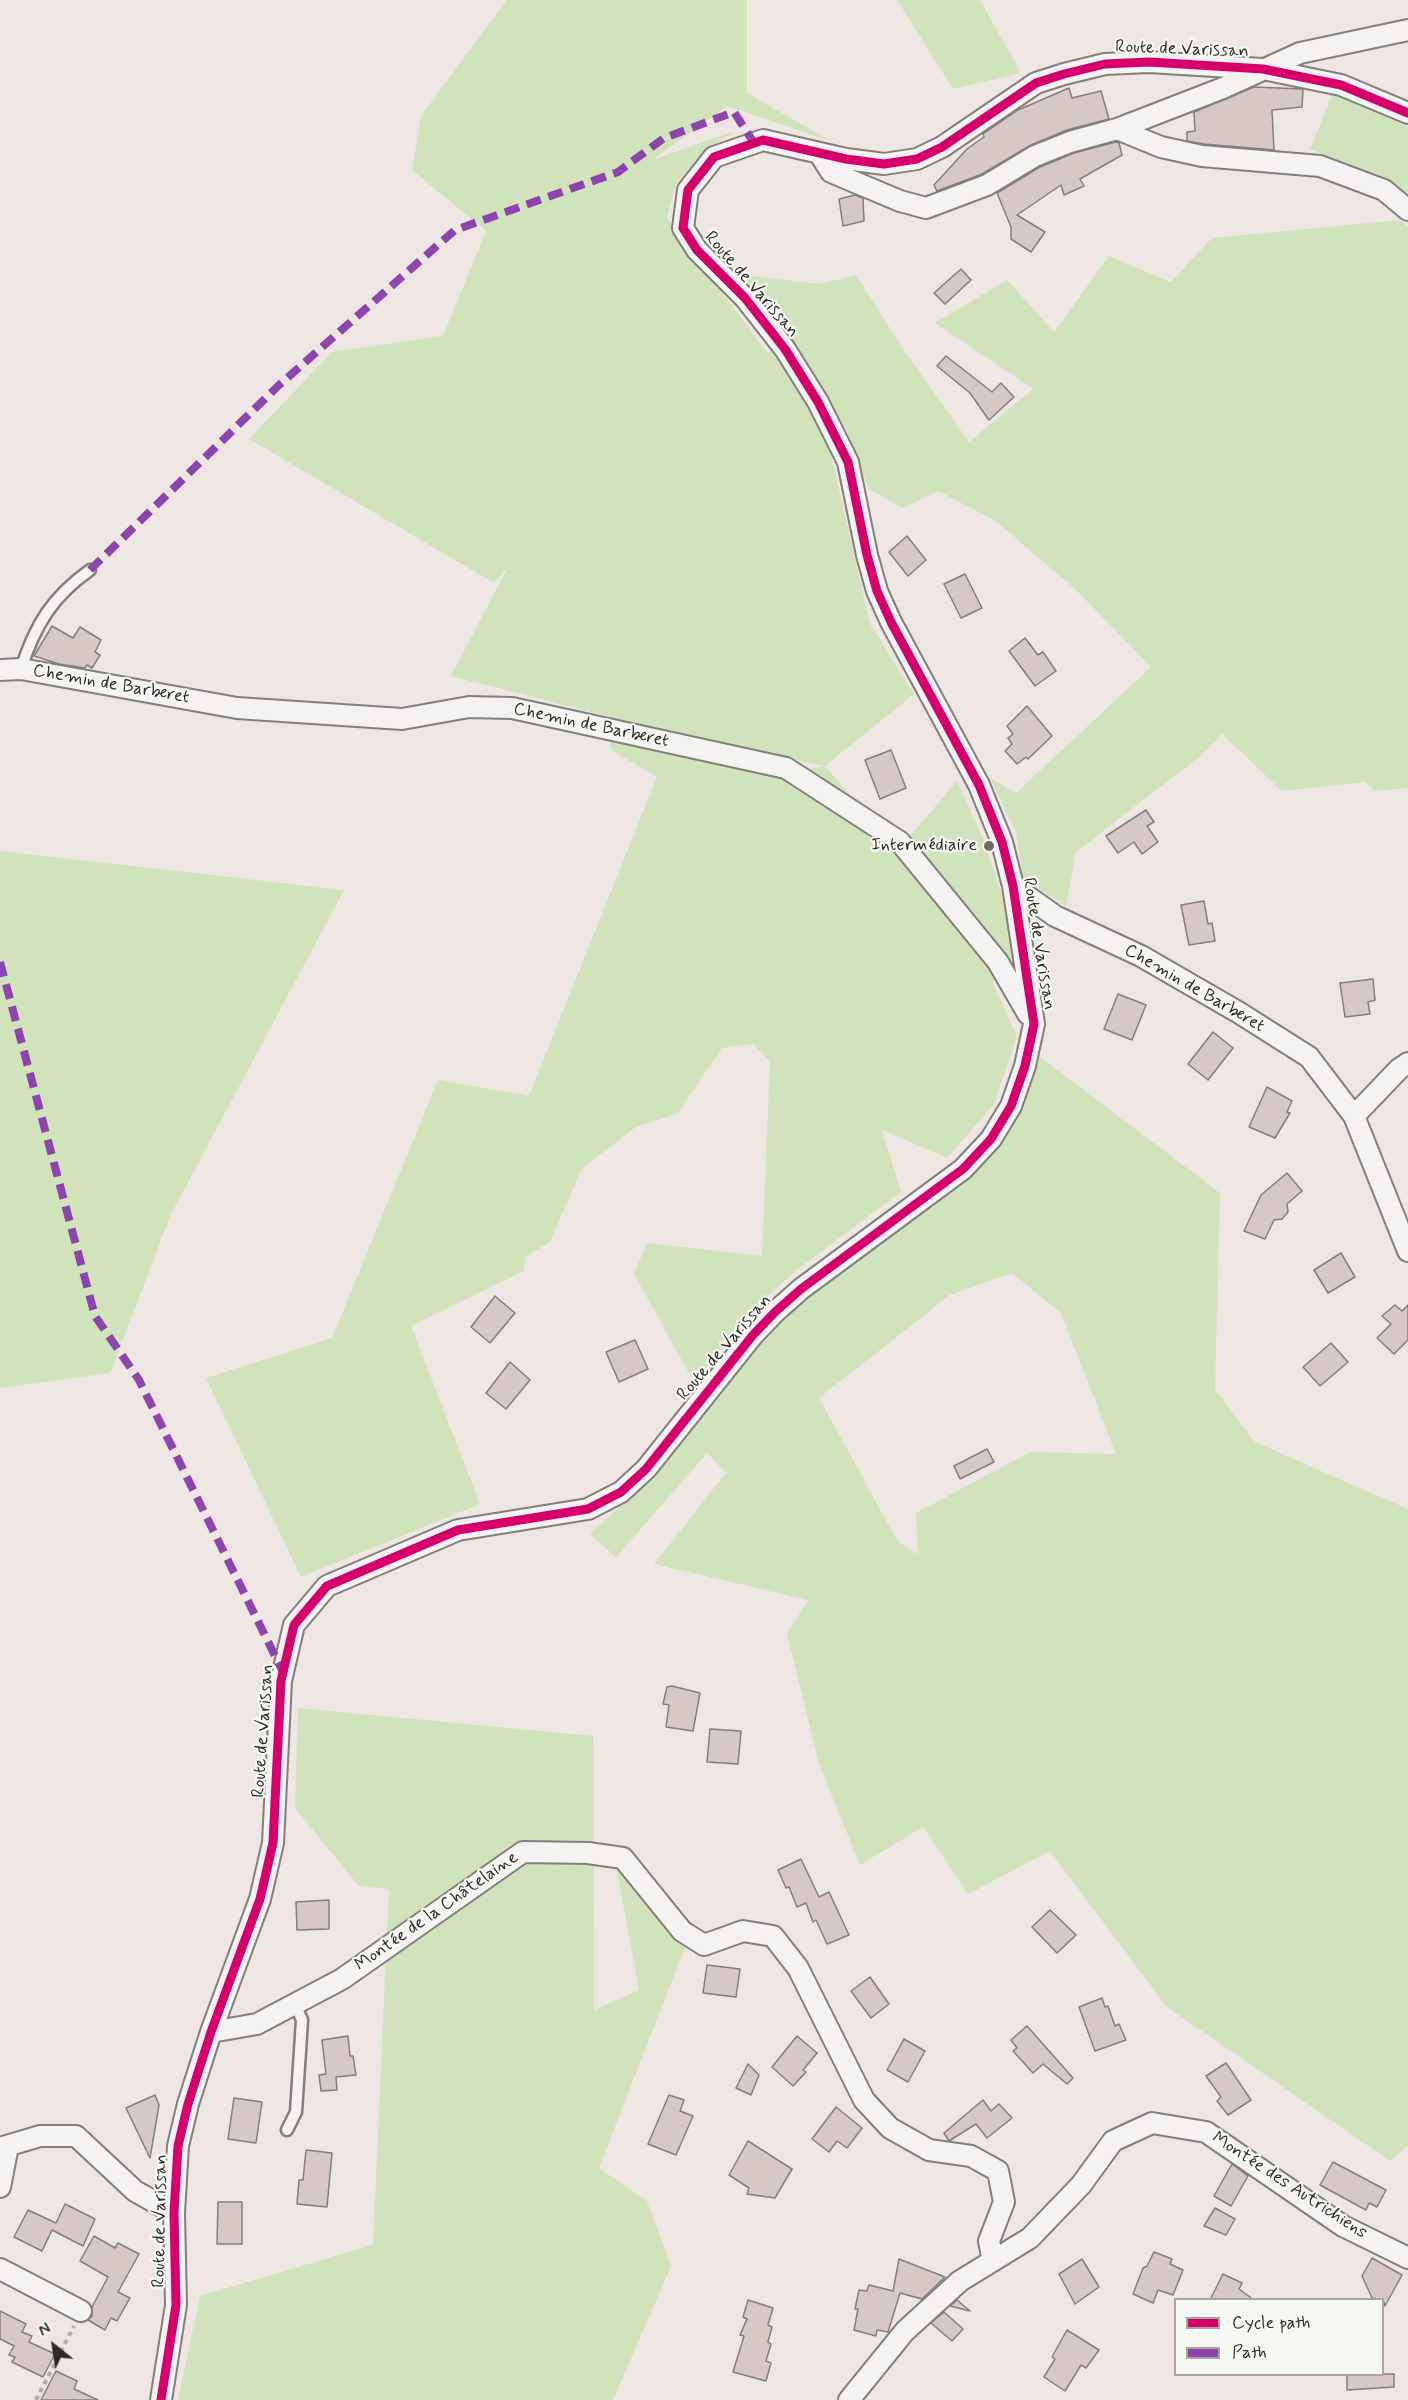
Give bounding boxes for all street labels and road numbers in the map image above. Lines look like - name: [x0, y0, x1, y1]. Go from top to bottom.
- street label: Route de Varissan: [1115, 37, 1249, 63]
- street label: Route de Varissan: [699, 228, 803, 342]
- street label: Chemin de Barberet: [31, 661, 191, 709]
- street label: Chemin de Barberet: [511, 699, 671, 753]
- street label: Route de Varissan: [1017, 876, 1059, 1012]
- street label: Chemin de Barberet: [1120, 940, 1268, 1038]
- street label: Route de Varissan: [673, 1291, 777, 1405]
- street label: Route de Varissan: [249, 1664, 279, 1798]
- street label: Montée de la Châtelaine: [351, 1847, 523, 1977]
- street label: Montée des Autrichiens: [1207, 2128, 1371, 2244]
- street label: Route de Varissan: [149, 2154, 173, 2288]

